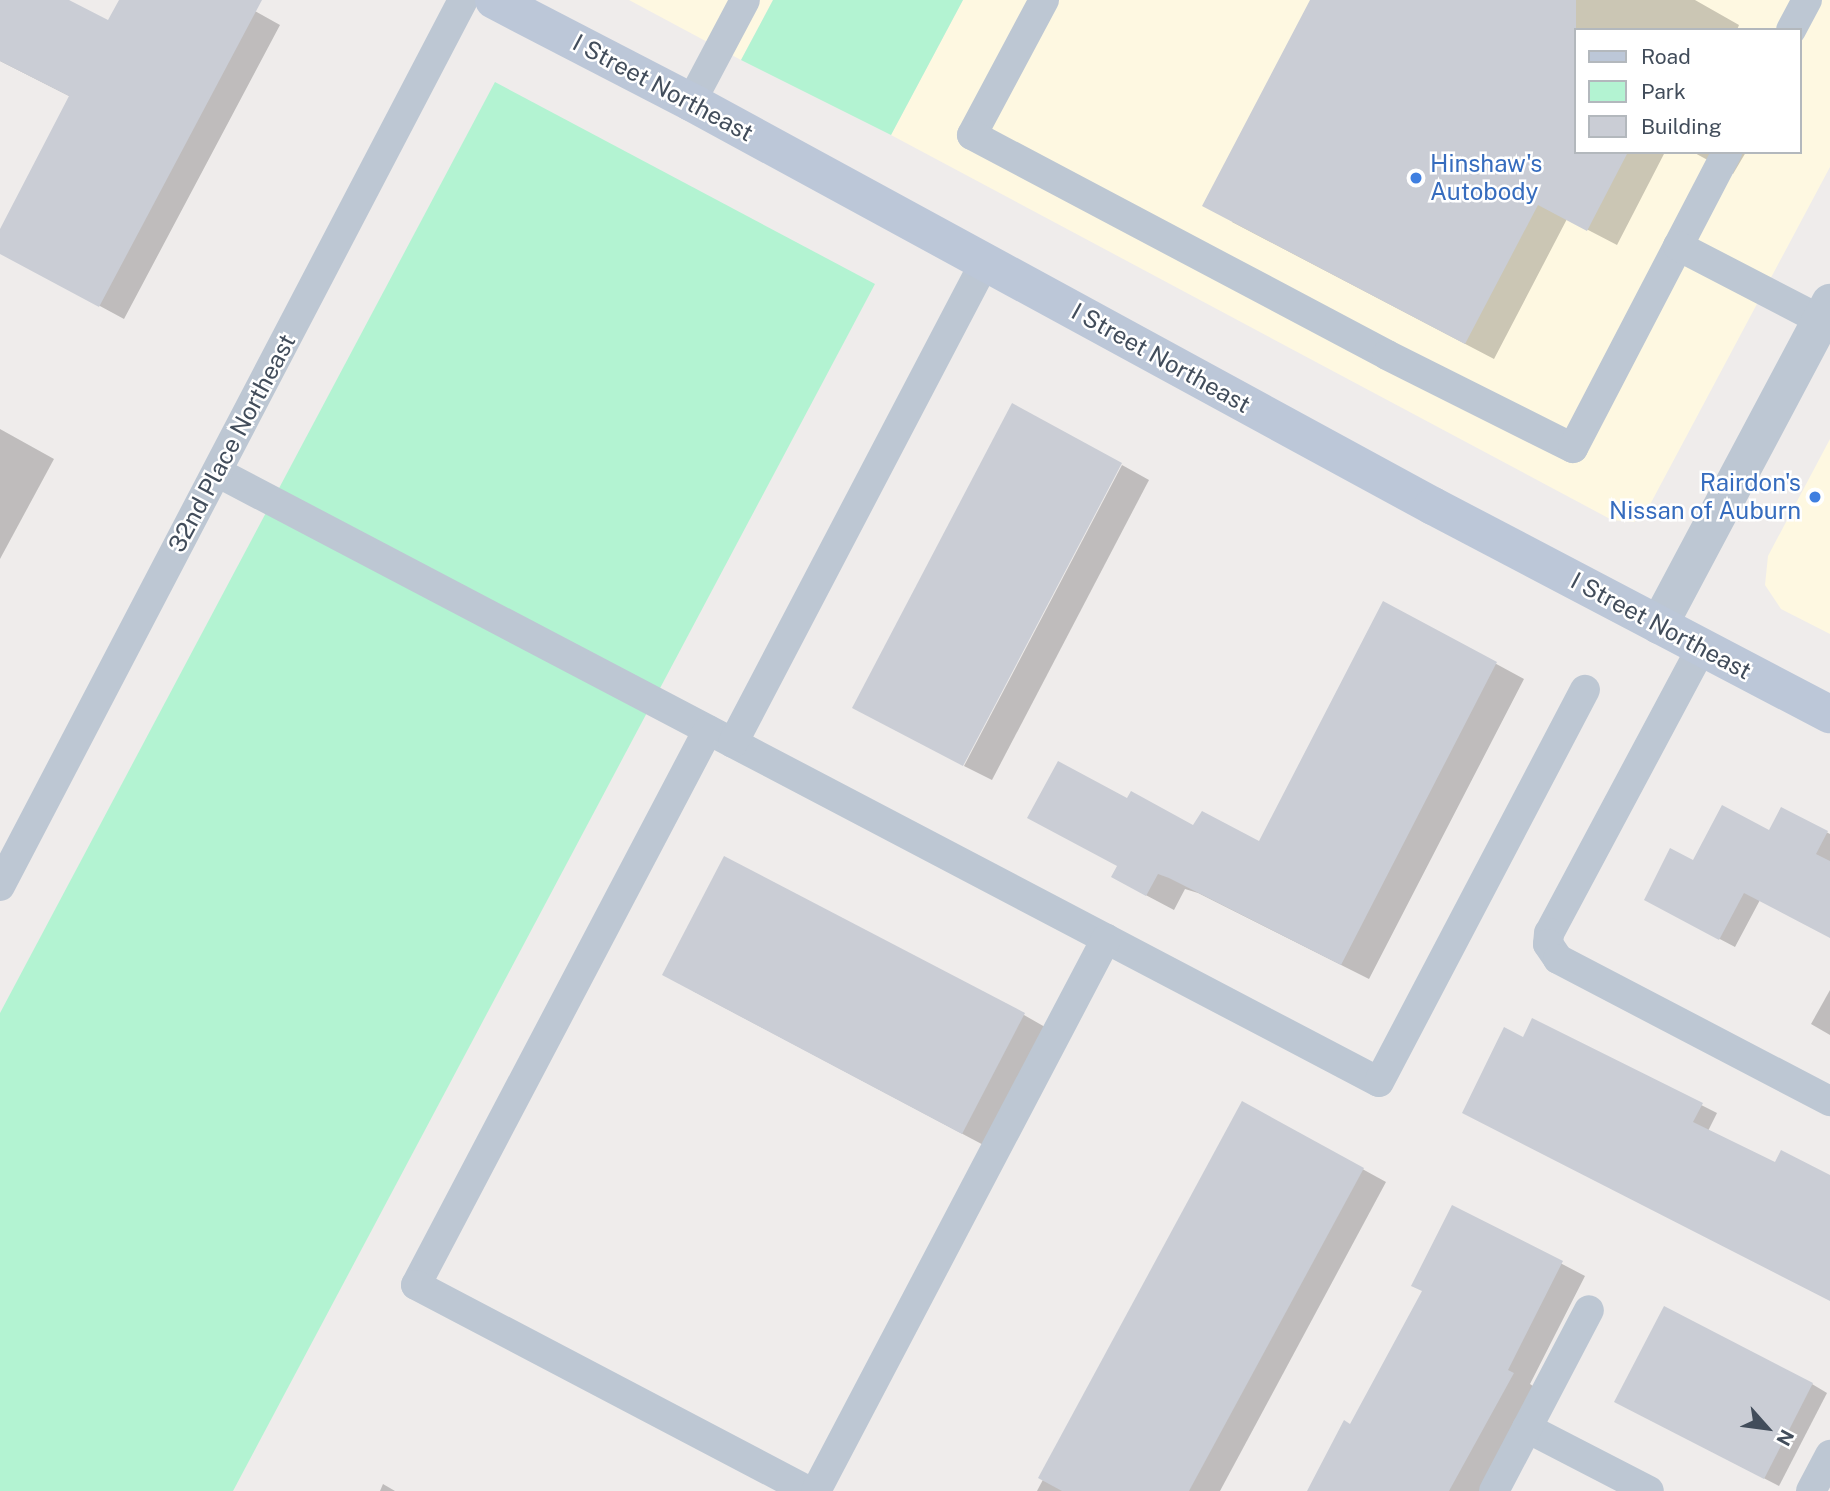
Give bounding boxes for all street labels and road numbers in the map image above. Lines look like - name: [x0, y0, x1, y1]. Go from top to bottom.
- street label: I Street Northeast: [568, 28, 758, 148]
- street label: I Street Northeast: [1067, 297, 1255, 419]
- street label: 32nd Place Northeast: [162, 329, 302, 557]
- street label: I Street Northeast: [1566, 566, 1756, 686]

